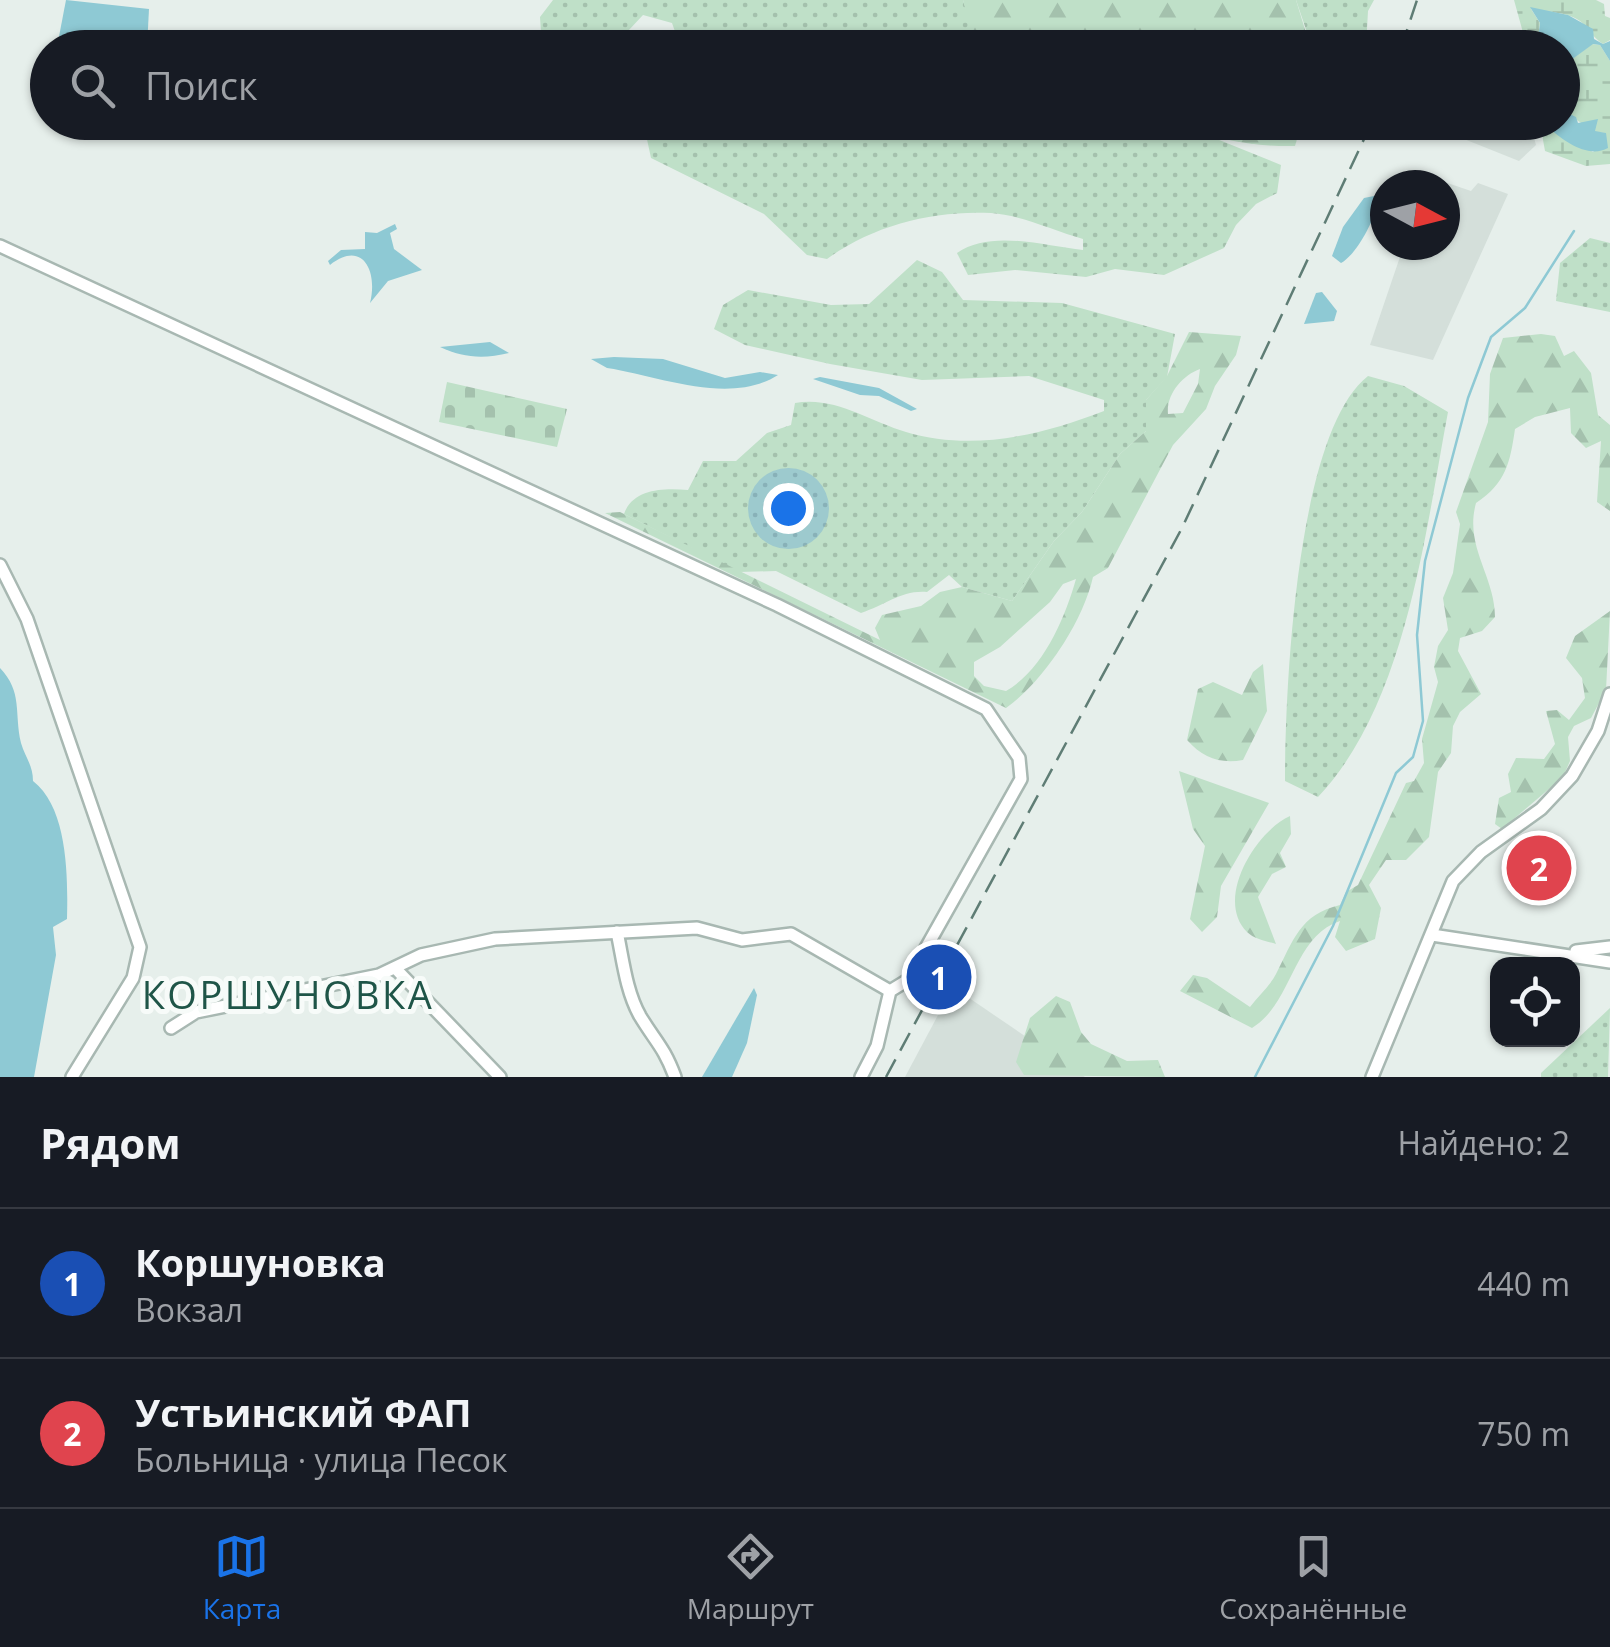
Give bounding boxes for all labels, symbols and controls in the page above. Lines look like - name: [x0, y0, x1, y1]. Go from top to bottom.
- search box: [30, 30, 1580, 140]
- icon: search: [65, 58, 120, 113]
- text: Поиск: [145, 59, 258, 111]
- north arrow: [1370, 170, 1460, 260]
- your location: [763, 483, 814, 534]
- pin: 2: [1506, 830, 1572, 906]
- pin: 1: [906, 940, 972, 1014]
- map controls: [1490, 957, 1580, 1047]
- button: locate: [1490, 957, 1580, 1047]
- district label: КОРШУНОВКА: [142, 968, 434, 1020]
- text: Рядом: [40, 1114, 181, 1171]
- text: Найдено: 2: [1397, 1121, 1570, 1164]
- text: Коршуновка: [135, 1236, 386, 1288]
- text: 1: [63, 1262, 82, 1305]
- text: 440 m: [1477, 1262, 1570, 1305]
- text: Вокзал: [135, 1288, 243, 1331]
- text: Устьинский ФАП: [135, 1386, 472, 1438]
- text: 2: [63, 1412, 82, 1455]
- text: 750 m: [1477, 1412, 1570, 1455]
- text: Больница · улица Песок: [135, 1438, 508, 1481]
- tab: Карта: [203, 1529, 281, 1627]
- tab: Маршрут: [687, 1529, 814, 1627]
- tab: Сохранённые: [1219, 1529, 1407, 1627]

